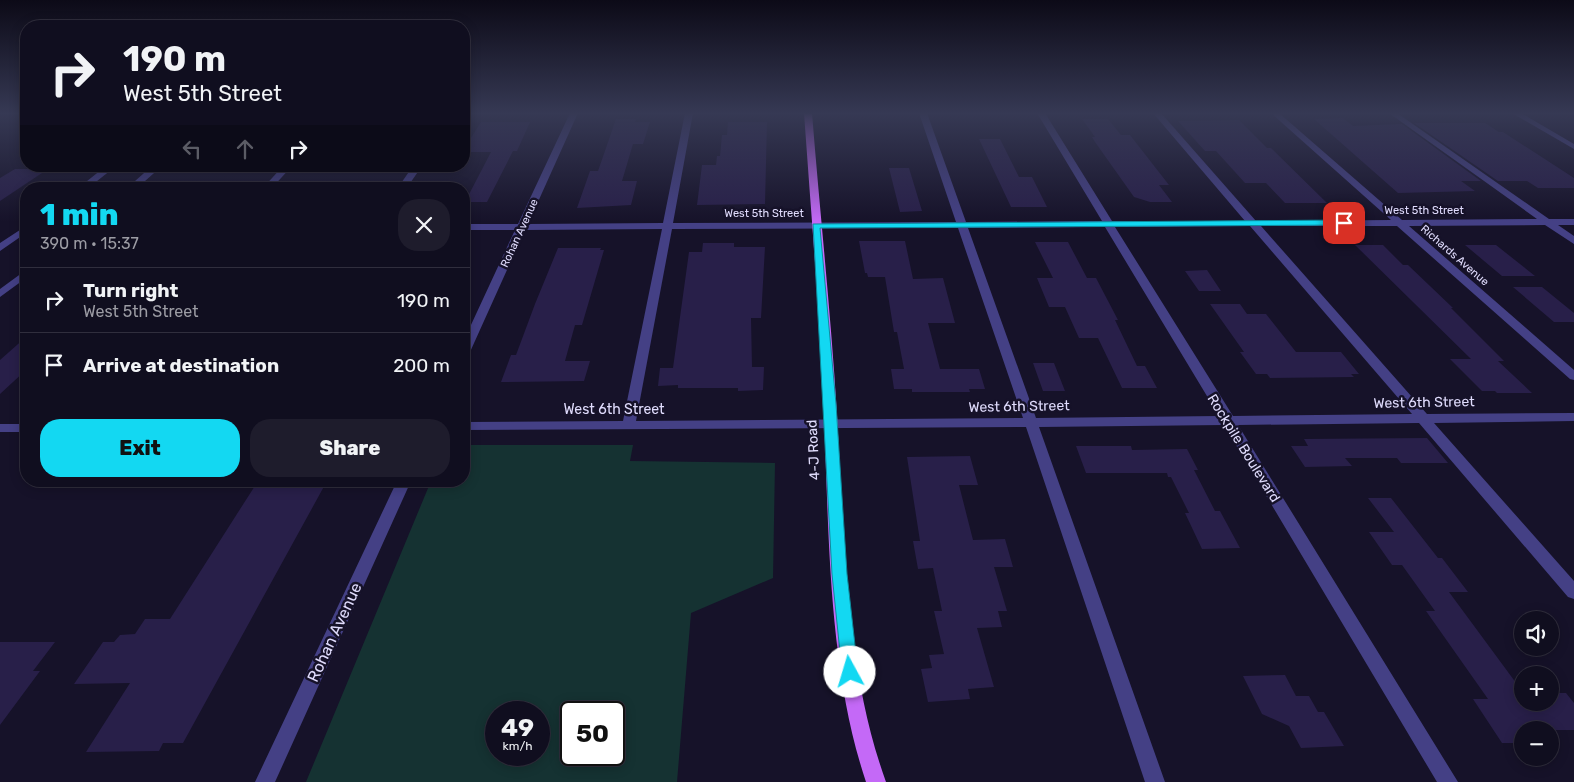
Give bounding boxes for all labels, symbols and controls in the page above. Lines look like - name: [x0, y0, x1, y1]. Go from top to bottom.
- text: 190 m: [123, 38, 226, 80]
- icon: right: [40, 40, 105, 105]
- text: West 5th Street: [123, 80, 282, 107]
- icon: left: [178, 135, 206, 163]
- icon: ahead: [231, 135, 259, 163]
- icon: right: [284, 135, 312, 163]
- text: 1 min: [40, 197, 118, 233]
- street label: Rohan Avenue: [498, 197, 541, 269]
- button: close: [398, 199, 450, 251]
- pin: [1323, 202, 1365, 244]
- street label: West 5th Street: [1384, 204, 1464, 217]
- street label: West 5th Street: [724, 207, 804, 220]
- icon: arrive: [1330, 209, 1358, 237]
- street label: Richards Avenue: [1418, 222, 1491, 288]
- text: 390 m · 15:37: [40, 234, 139, 253]
- text: Turn right: [83, 279, 178, 302]
- icon: right: [40, 286, 68, 314]
- text: 190 m: [397, 289, 450, 312]
- text: West 5th Street: [83, 302, 198, 321]
- icon: arrive: [40, 351, 68, 379]
- text: Arrive at destination: [83, 354, 279, 377]
- text: 200 m: [393, 354, 450, 377]
- street label: Rockpile Boulevard: [1204, 391, 1284, 505]
- street label: West 6th Street: [1373, 393, 1475, 412]
- street label: West 6th Street: [968, 397, 1070, 416]
- street label: West 6th Street: [563, 401, 665, 418]
- button: Exit: [40, 419, 240, 477]
- button: Share: [250, 419, 450, 477]
- street label: 4-J Road: [803, 419, 824, 481]
- street label: Rohan Avenue: [303, 580, 366, 685]
- map controls: [1514, 611, 1559, 766]
- button: sound: [1514, 611, 1559, 656]
- position arrow: [823, 645, 875, 697]
- button: +: [1514, 666, 1559, 711]
- speed limit sign: 50: [560, 701, 625, 766]
- text: 49: [501, 713, 534, 742]
- button: −: [1514, 721, 1559, 766]
- text: km/h: [503, 739, 532, 753]

